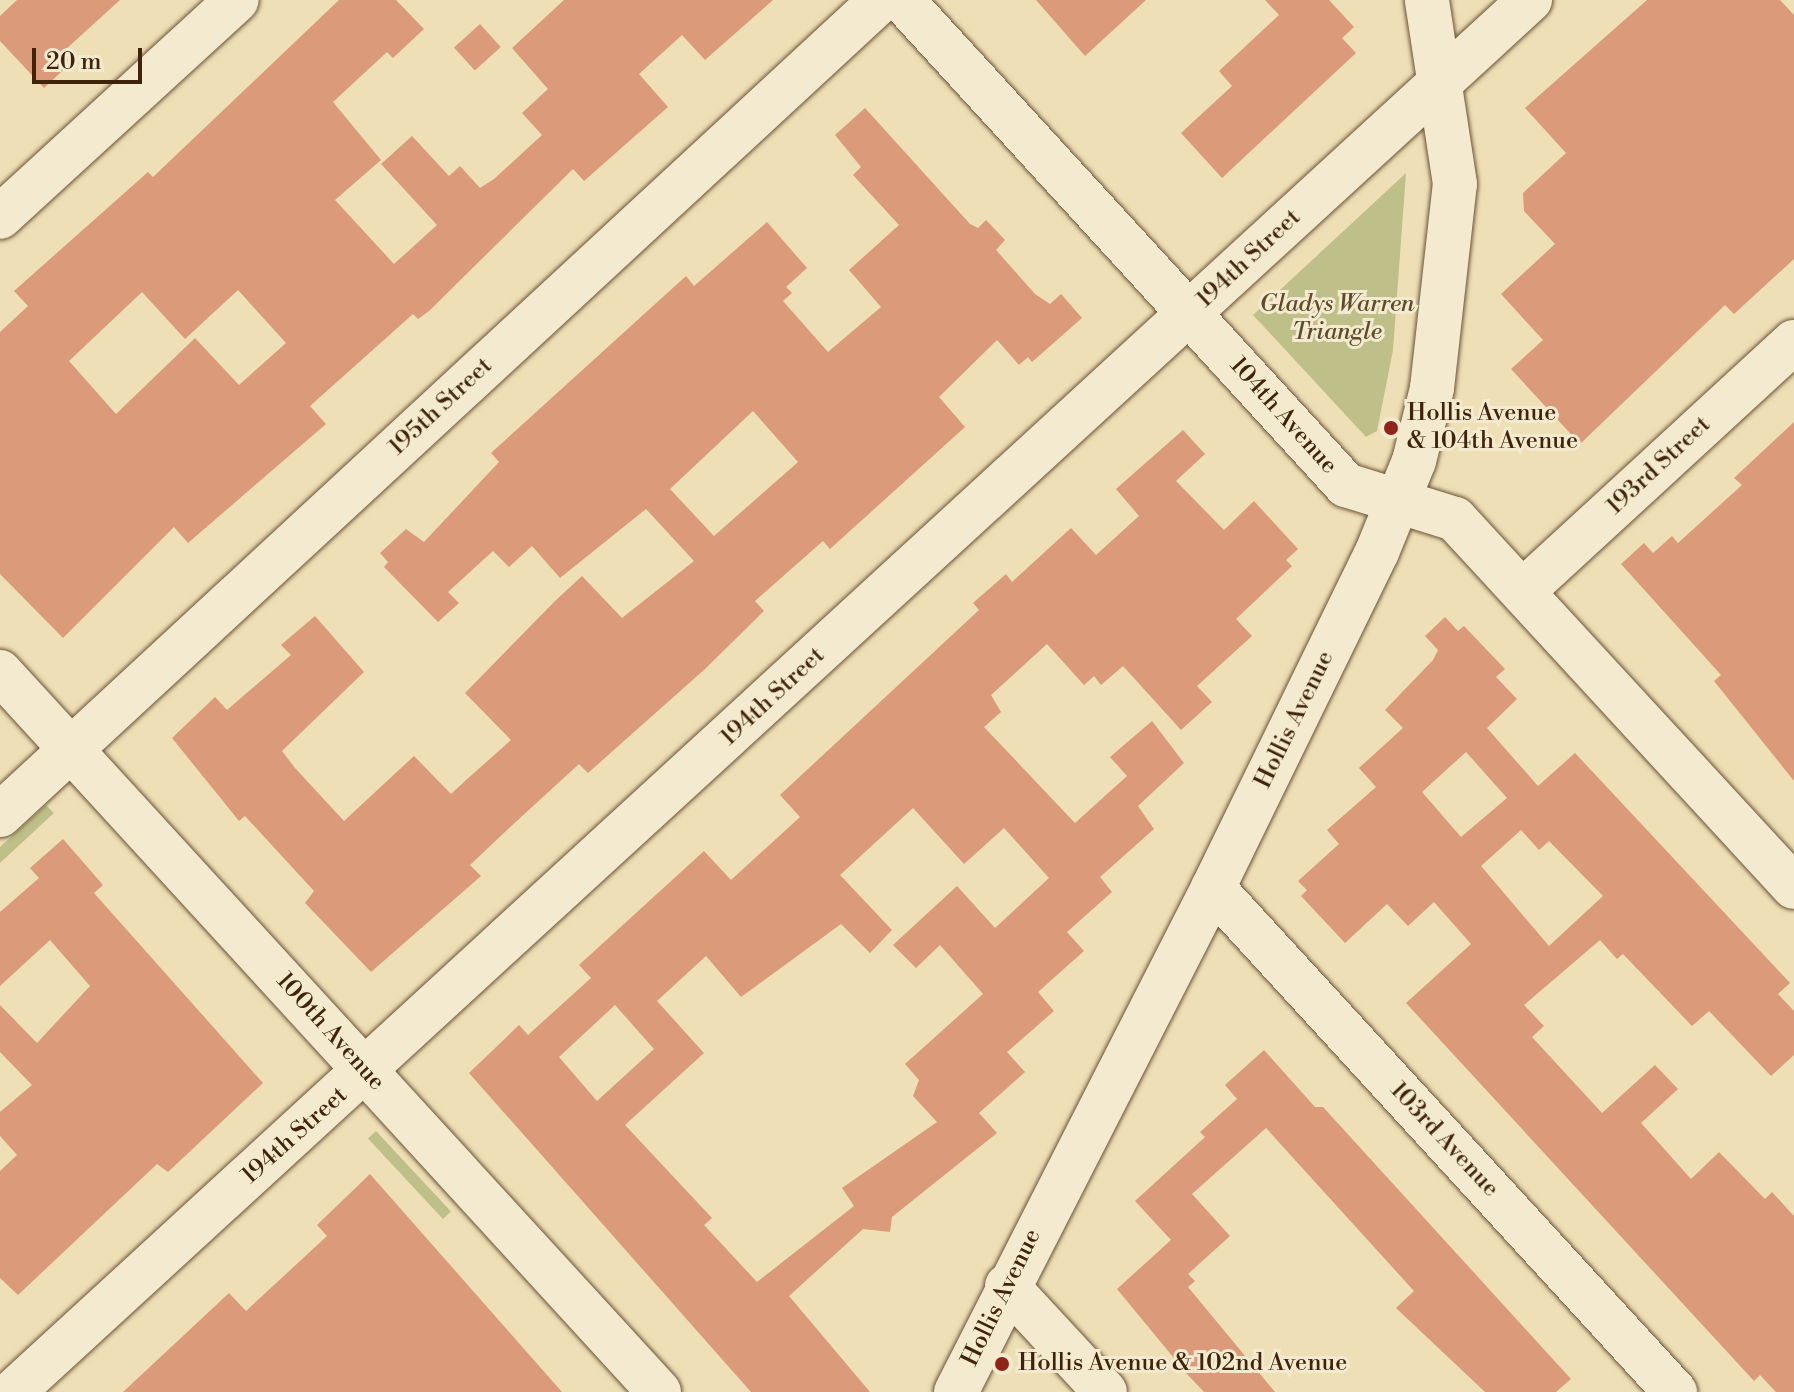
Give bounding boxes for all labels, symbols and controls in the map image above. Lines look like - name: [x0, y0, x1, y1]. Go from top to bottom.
- scale bar: [36, 32, 146, 82]
- text: 20 m: [46, 47, 102, 77]
- street label: 194th Street: [1191, 204, 1307, 314]
- park label: Gladys Warren Triangle: [1259, 291, 1415, 347]
- street label: 195th Street: [383, 352, 499, 462]
- street label: 104th Avenue: [1223, 352, 1343, 480]
- place label: Hollis Avenue & 104th Avenue: [1407, 400, 1578, 456]
- street label: 193rd Street: [1601, 411, 1717, 521]
- marker: Hollis Avenue & 104th Avenue: [1382, 419, 1400, 437]
- street label: 194th Street: [715, 642, 831, 752]
- street label: Hollis Avenue: [1249, 647, 1341, 793]
- street label: 100th Avenue: [270, 967, 390, 1097]
- street label: 103rd Avenue: [1383, 1077, 1505, 1203]
- street label: 194th Street: [237, 1081, 353, 1191]
- street label: Hollis Avenue: [956, 1225, 1048, 1371]
- place label: Hollis Avenue & 102nd Avenue: [1018, 1350, 1347, 1378]
- marker: Hollis Avenue & 102nd Avenue: [993, 1355, 1011, 1373]

